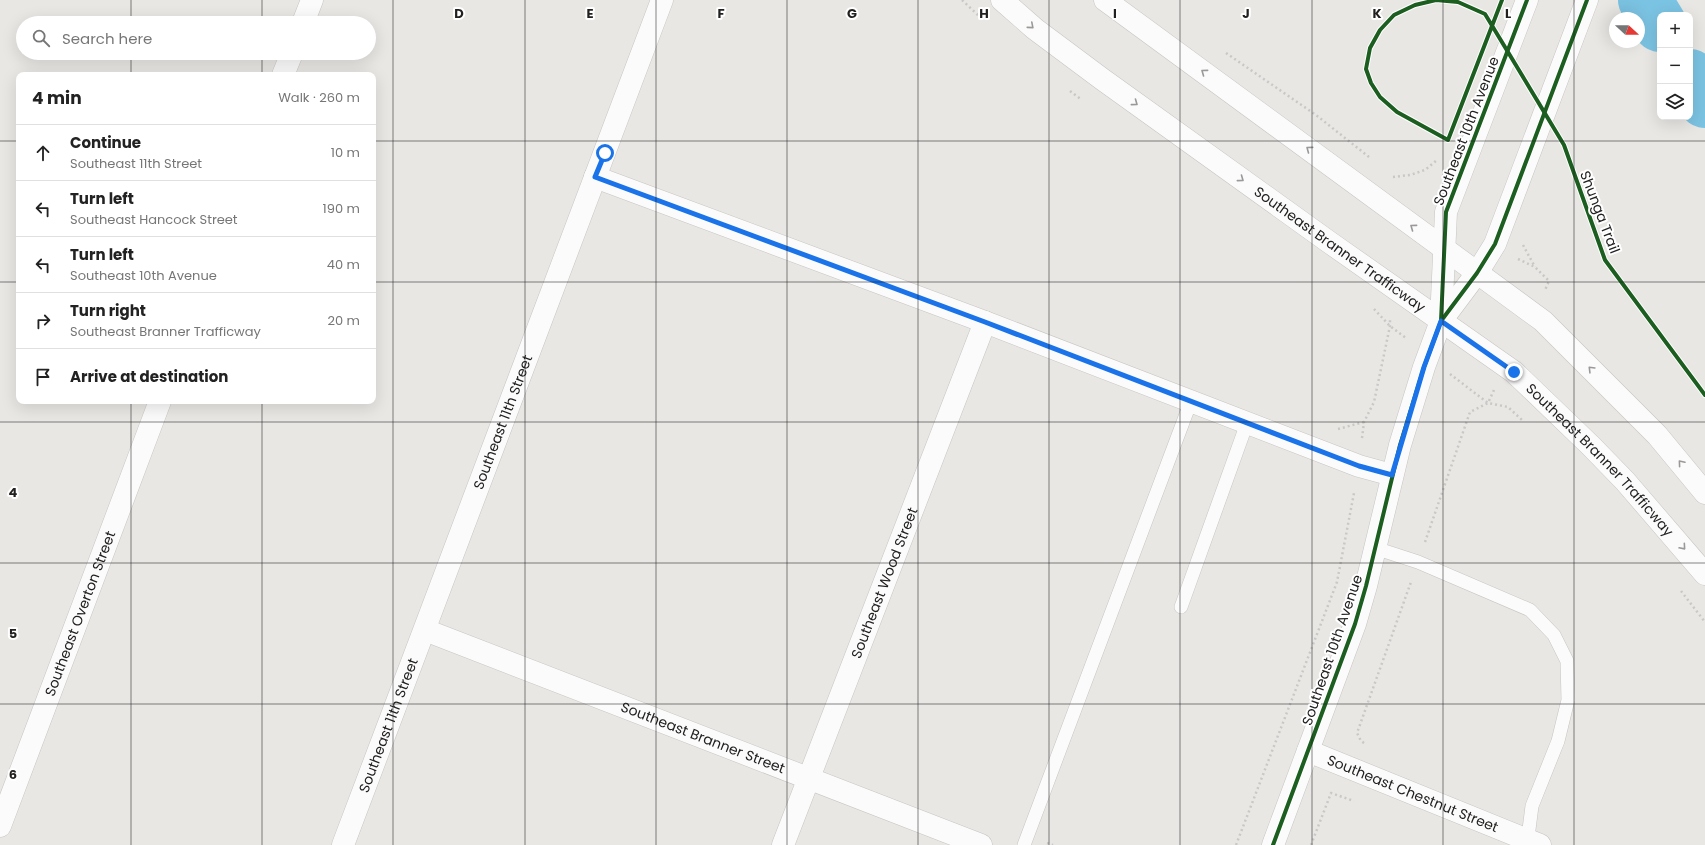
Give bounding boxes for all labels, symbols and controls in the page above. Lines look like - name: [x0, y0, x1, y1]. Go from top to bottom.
- text: D: [454, 4, 464, 23]
- text: E: [586, 4, 594, 23]
- text: F: [717, 4, 725, 23]
- text: G: [847, 4, 857, 23]
- text: H: [979, 4, 989, 23]
- text: I: [1113, 4, 1117, 23]
- text: J: [1242, 4, 1250, 23]
- text: K: [1372, 4, 1382, 23]
- text: L: [1505, 4, 1511, 23]
- north arrow: [1609, 12, 1645, 48]
- map controls: [1657, 12, 1693, 120]
- button: +: [1657, 12, 1693, 48]
- search box: [16, 16, 376, 60]
- one-way arrow: [1027, 21, 1034, 28]
- icon: search: [30, 27, 52, 49]
- text: Search here: [62, 28, 152, 49]
- button: −: [1657, 48, 1693, 84]
- street label: Southeast 10th Avenue: [1428, 53, 1504, 208]
- one-way arrow: [1201, 69, 1208, 77]
- button: layers: [1657, 84, 1693, 120]
- text: 4 min: [32, 86, 82, 110]
- text: Walk · 260 m: [278, 88, 360, 107]
- one-way arrow: [1131, 99, 1138, 106]
- text: Continue: [70, 132, 141, 153]
- icon: ahead: [32, 142, 54, 164]
- text: 10 m: [331, 143, 360, 162]
- route start: [596, 144, 614, 162]
- one-way arrow: [1306, 147, 1313, 154]
- text: Southeast 11th Street: [70, 154, 202, 173]
- street label: Shunga Trail: [1575, 168, 1625, 256]
- one-way arrow: [1237, 174, 1244, 182]
- street label: Southeast Branner Trafficway: [1250, 181, 1430, 317]
- text: Turn left: [70, 188, 134, 209]
- icon: left: [32, 198, 54, 220]
- text: 190 m: [323, 199, 360, 218]
- text: Southeast Hancock Street: [70, 210, 238, 229]
- one-way arrow: [1411, 224, 1418, 231]
- text: Turn left: [70, 244, 134, 265]
- icon: left: [32, 254, 54, 276]
- text: 40 m: [327, 255, 360, 274]
- text: Southeast 10th Avenue: [70, 266, 217, 285]
- text: Turn right: [70, 300, 146, 321]
- icon: right: [32, 310, 54, 332]
- text: 20 m: [327, 311, 360, 330]
- text: Southeast Branner Trafficway: [70, 322, 261, 341]
- street label: Southeast 11th Street: [468, 352, 537, 492]
- route end: [1505, 363, 1523, 381]
- icon: arrive: [32, 366, 54, 388]
- text: Arrive at destination: [70, 366, 228, 387]
- one-way arrow: [1588, 366, 1596, 374]
- street label: Southeast Branner Trafficway: [1522, 379, 1678, 541]
- one-way arrow: [1678, 460, 1685, 468]
- text: 4: [9, 483, 18, 502]
- street label: Southeast Wood Street: [846, 504, 922, 661]
- street label: Southeast Overton Street: [40, 528, 120, 699]
- one-way arrow: [1679, 543, 1686, 550]
- street label: Southeast 10th Avenue: [1297, 572, 1367, 728]
- text: 5: [9, 624, 17, 643]
- street label: Southeast 11th Street: [354, 655, 423, 795]
- street label: Southeast Branner Street: [618, 697, 788, 778]
- street label: Southeast Chestnut Street: [1324, 750, 1501, 837]
- text: 6: [9, 765, 17, 784]

